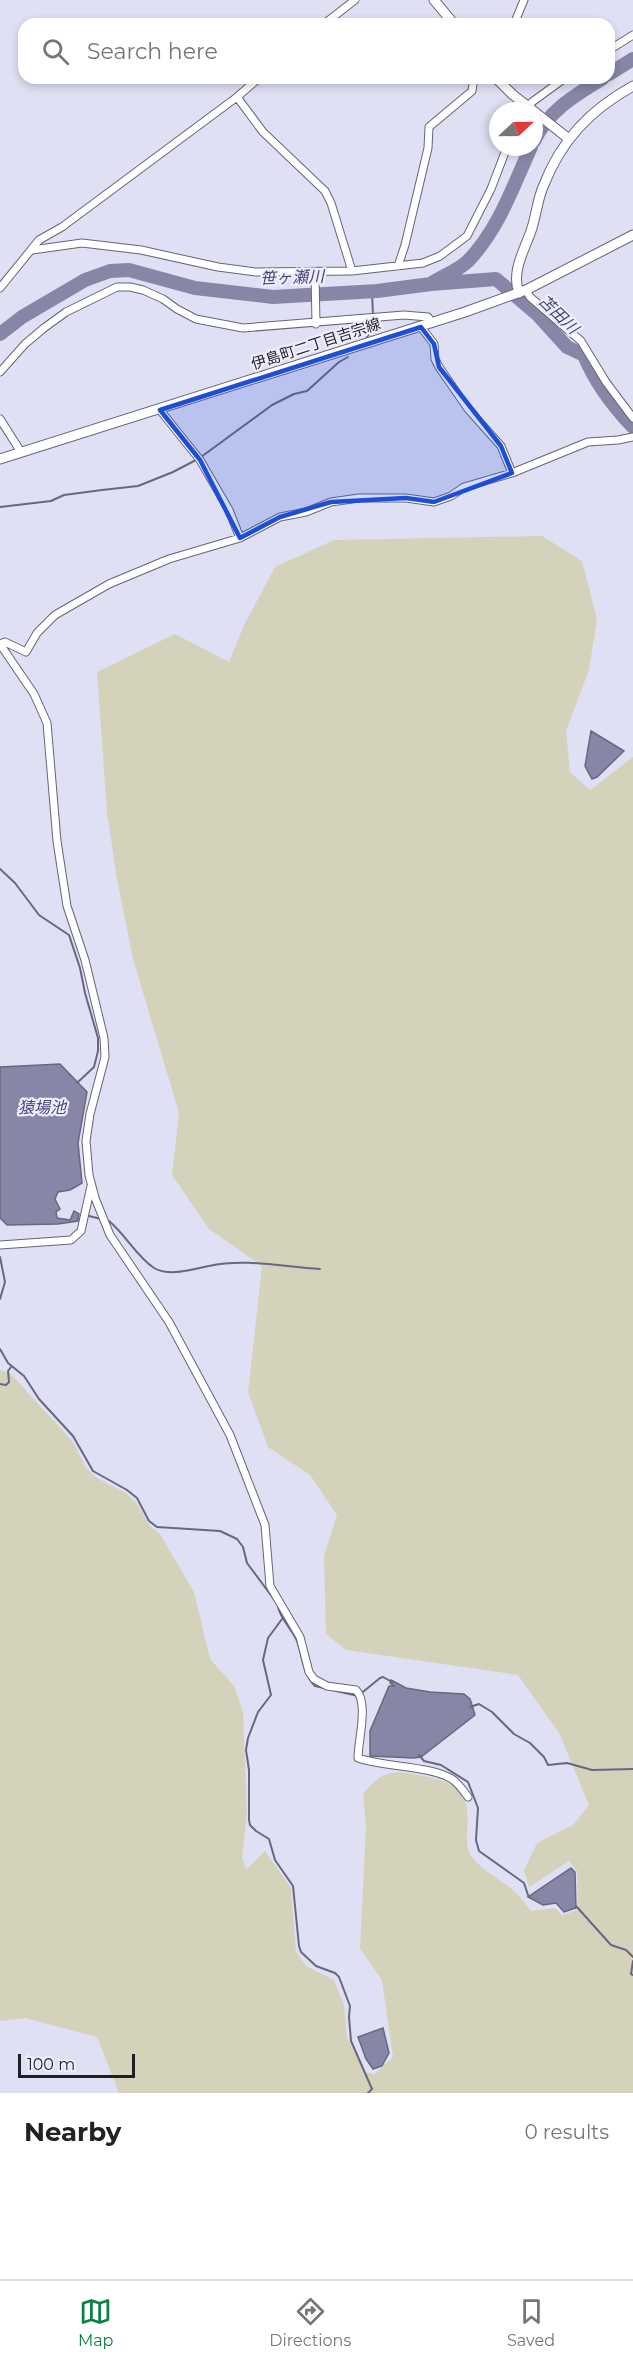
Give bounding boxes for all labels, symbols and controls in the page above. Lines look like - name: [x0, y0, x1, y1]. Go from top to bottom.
- search box: [18, 18, 615, 84]
- icon: search: [39, 35, 72, 68]
- text: Search here: [87, 38, 218, 65]
- north arrow: [489, 102, 543, 156]
- water label: 笹ヶ瀬川: [260, 267, 326, 288]
- water label: 苫田川: [535, 291, 584, 339]
- street label: 伊島町二丁目吉宗線: [249, 314, 383, 373]
- water label: 猿場池: [18, 1098, 68, 1117]
- scale bar: [18, 2051, 135, 2078]
- text: 100 m: [27, 2055, 75, 2074]
- text: Nearby: [24, 2116, 121, 2148]
- text: 0 results: [524, 2120, 609, 2144]
- tab: Map: [78, 2295, 113, 2350]
- tab: Directions: [269, 2295, 351, 2350]
- tab: Saved: [507, 2295, 555, 2350]

